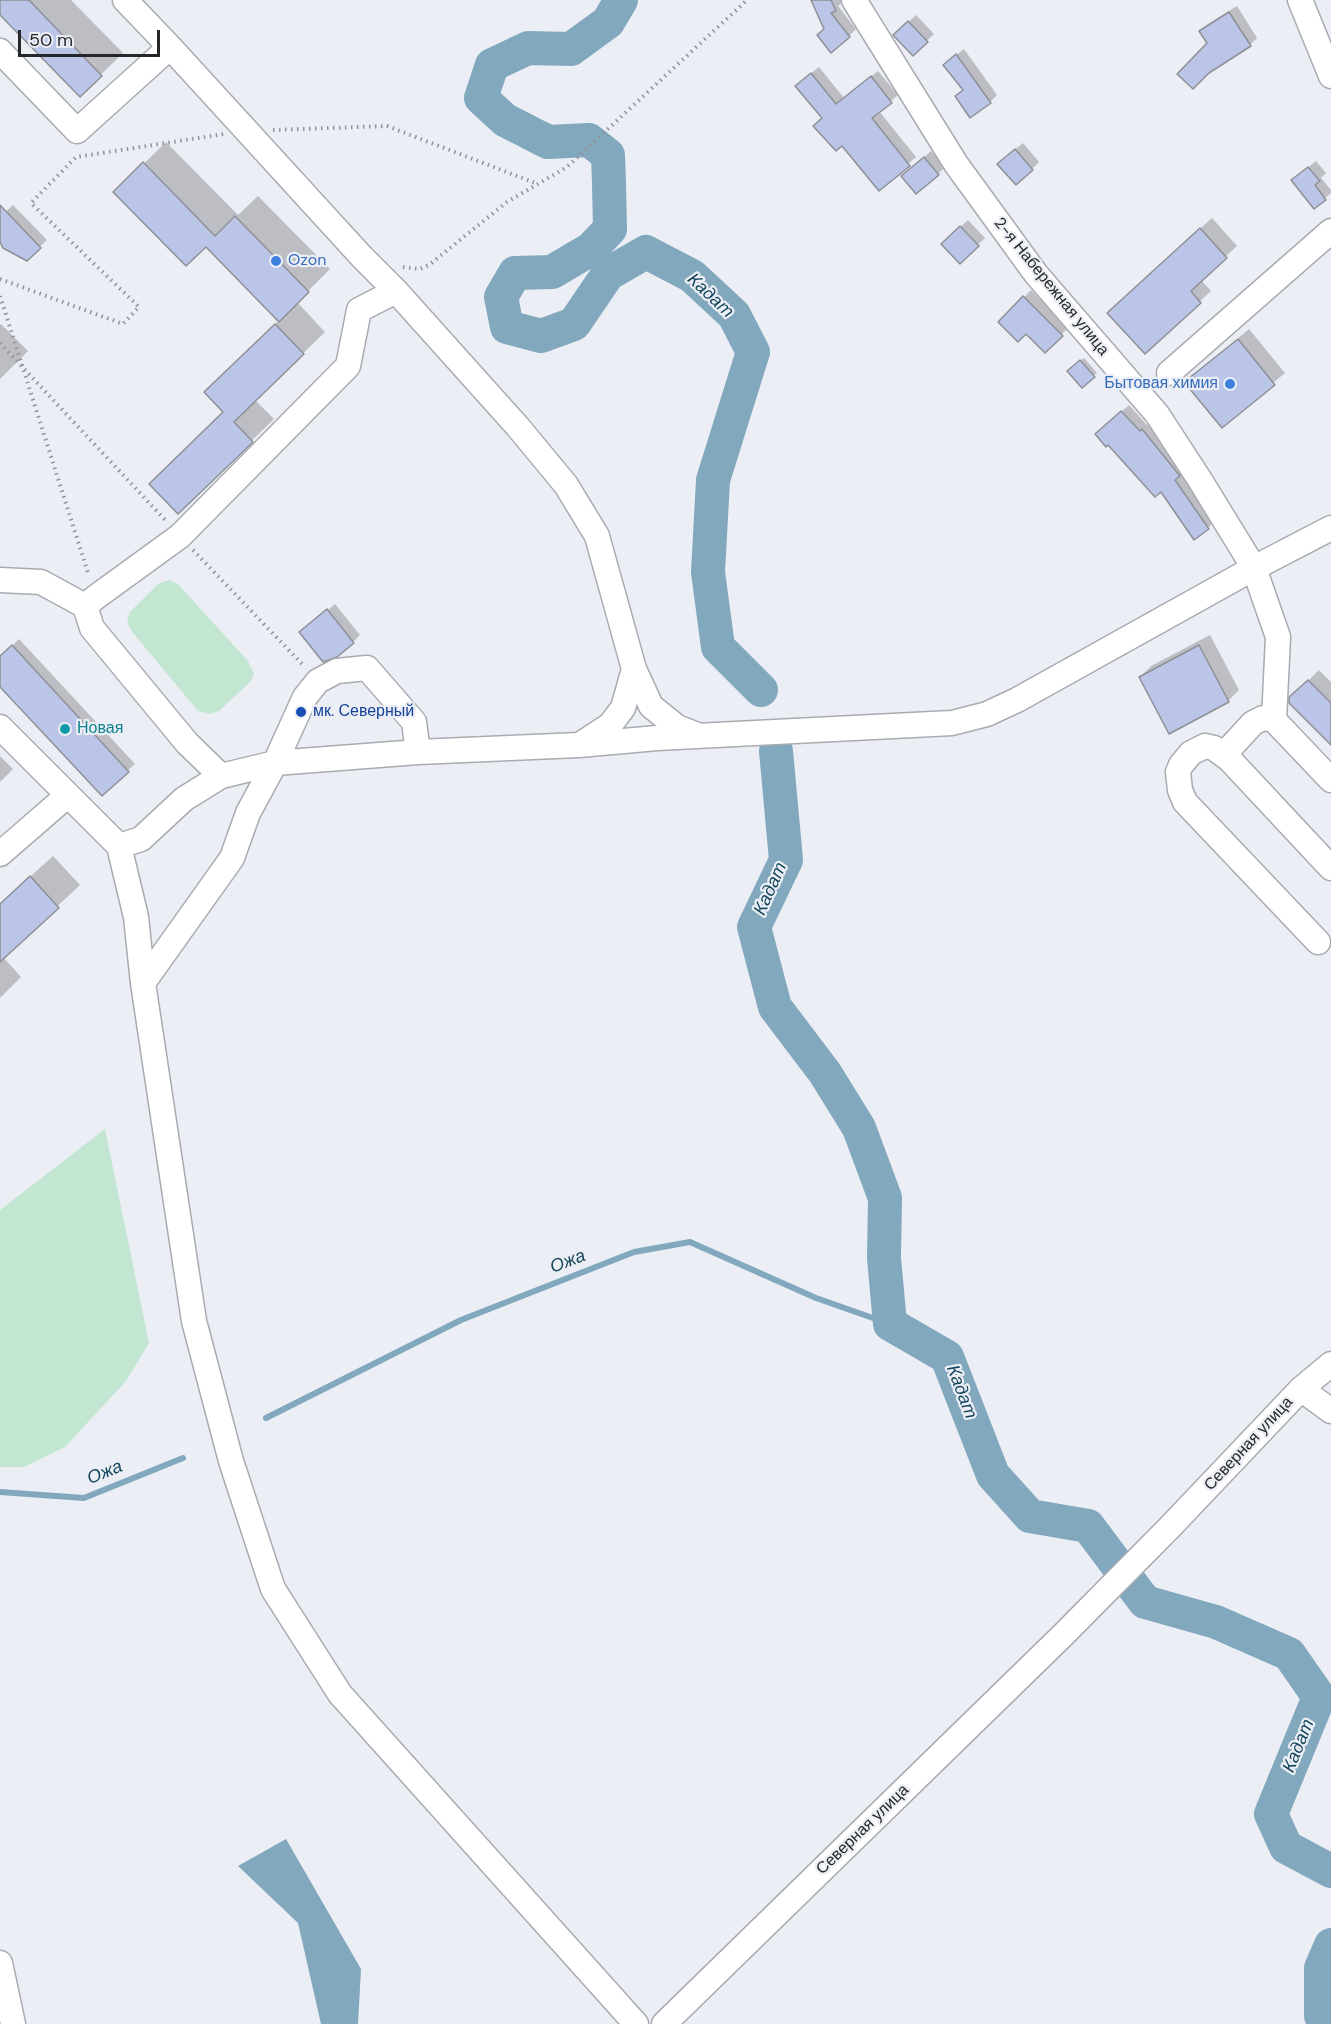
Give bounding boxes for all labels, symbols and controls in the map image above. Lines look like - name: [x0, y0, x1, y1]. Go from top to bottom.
- scale bar: [21, 18, 164, 56]
- text: 50 m: [29, 28, 73, 52]
- street label: 2-я Набережная улица: [989, 214, 1113, 360]
- place label: Ozon: [288, 251, 326, 271]
- marker: Ozon: [269, 254, 283, 268]
- water label: Кадат: [682, 269, 738, 323]
- place label: Бытовая химия: [1104, 374, 1218, 394]
- marker: Бытовая химия: [1223, 377, 1237, 391]
- place label: мк. Северный: [313, 702, 414, 722]
- marker: мк. Северный: [294, 705, 308, 719]
- place label: Новая: [77, 719, 123, 739]
- marker: Новая: [58, 722, 72, 736]
- water label: Кадат: [750, 859, 792, 919]
- water label: Ожа: [547, 1245, 589, 1279]
- water label: Кадат: [941, 1362, 981, 1422]
- street label: Северная улица: [1201, 1393, 1297, 1495]
- water label: Ожа: [84, 1456, 126, 1490]
- water label: Кадат: [1279, 1716, 1319, 1776]
- street label: Северная улица: [813, 1781, 913, 1879]

